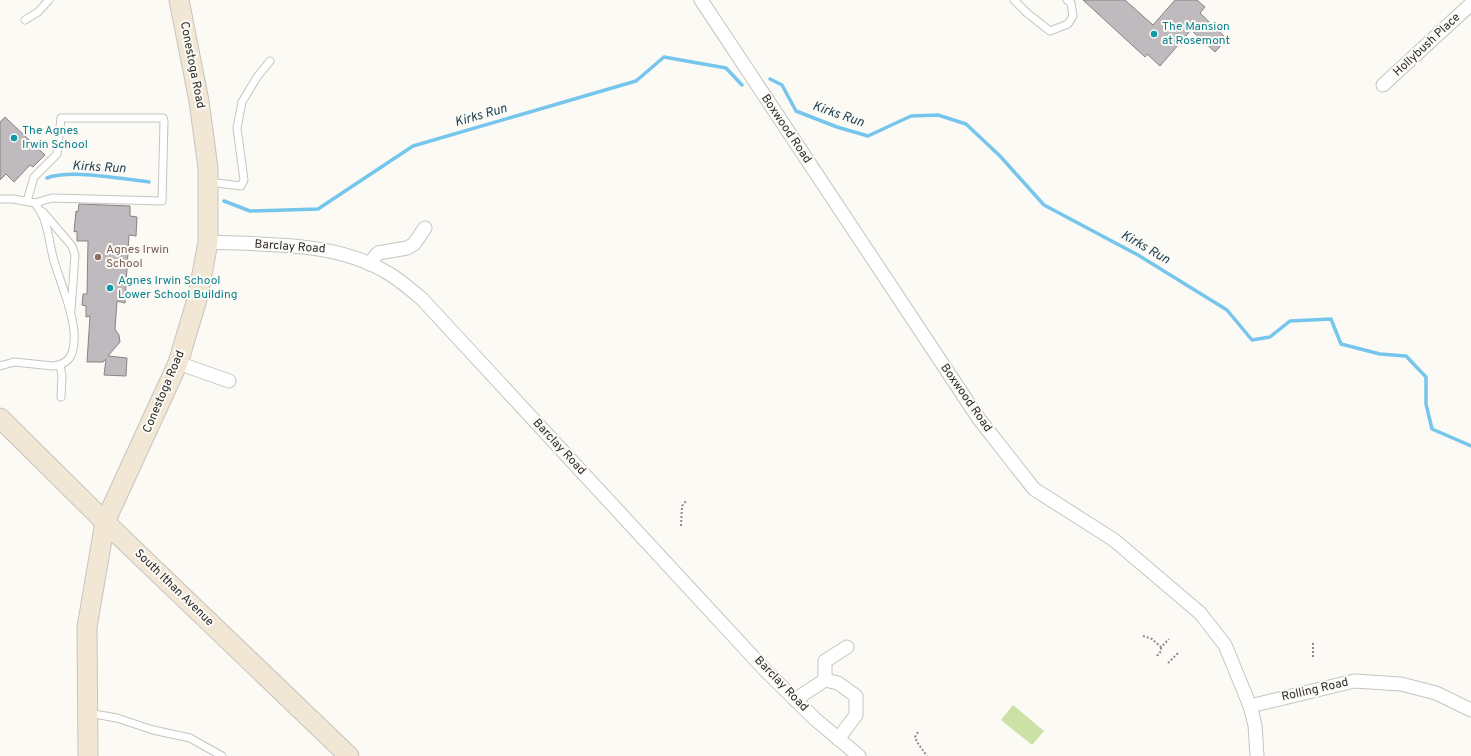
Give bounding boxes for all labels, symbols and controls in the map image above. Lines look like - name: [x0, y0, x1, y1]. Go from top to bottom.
- street label: Hollybush Place: [1390, 10, 1464, 80]
- place label: The Mansion at Rosemont: [1162, 19, 1230, 49]
- street label: Conestoga Road: [176, 20, 208, 110]
- marker: The Mansion at Rosemont: [1149, 29, 1159, 39]
- street label: Boxwood Road: [757, 91, 815, 167]
- water label: Kirks Run: [810, 99, 866, 131]
- water label: Kirks Run: [453, 101, 509, 131]
- place label: The Agnes Irwin School: [22, 123, 88, 153]
- marker: The Agnes Irwin School: [9, 133, 19, 143]
- water label: Kirks Run: [72, 159, 126, 177]
- water label: Kirks Run: [1118, 228, 1172, 268]
- street label: Barclay Road: [254, 237, 326, 257]
- place label: Agnes Irwin School: [106, 242, 169, 272]
- marker: Agnes Irwin School: [93, 252, 103, 262]
- place label: Agnes Irwin School Lower School Building: [118, 273, 238, 303]
- marker: Agnes Irwin School Lower School Building: [105, 283, 115, 293]
- street label: Conestoga Road: [139, 348, 189, 436]
- street label: Boxwood Road: [936, 361, 996, 435]
- street label: Barclay Road: [529, 416, 589, 478]
- street label: South Ithan Avenue: [131, 546, 217, 630]
- street label: Barclay Road: [751, 653, 811, 715]
- street label: Rolling Road: [1280, 675, 1350, 705]

